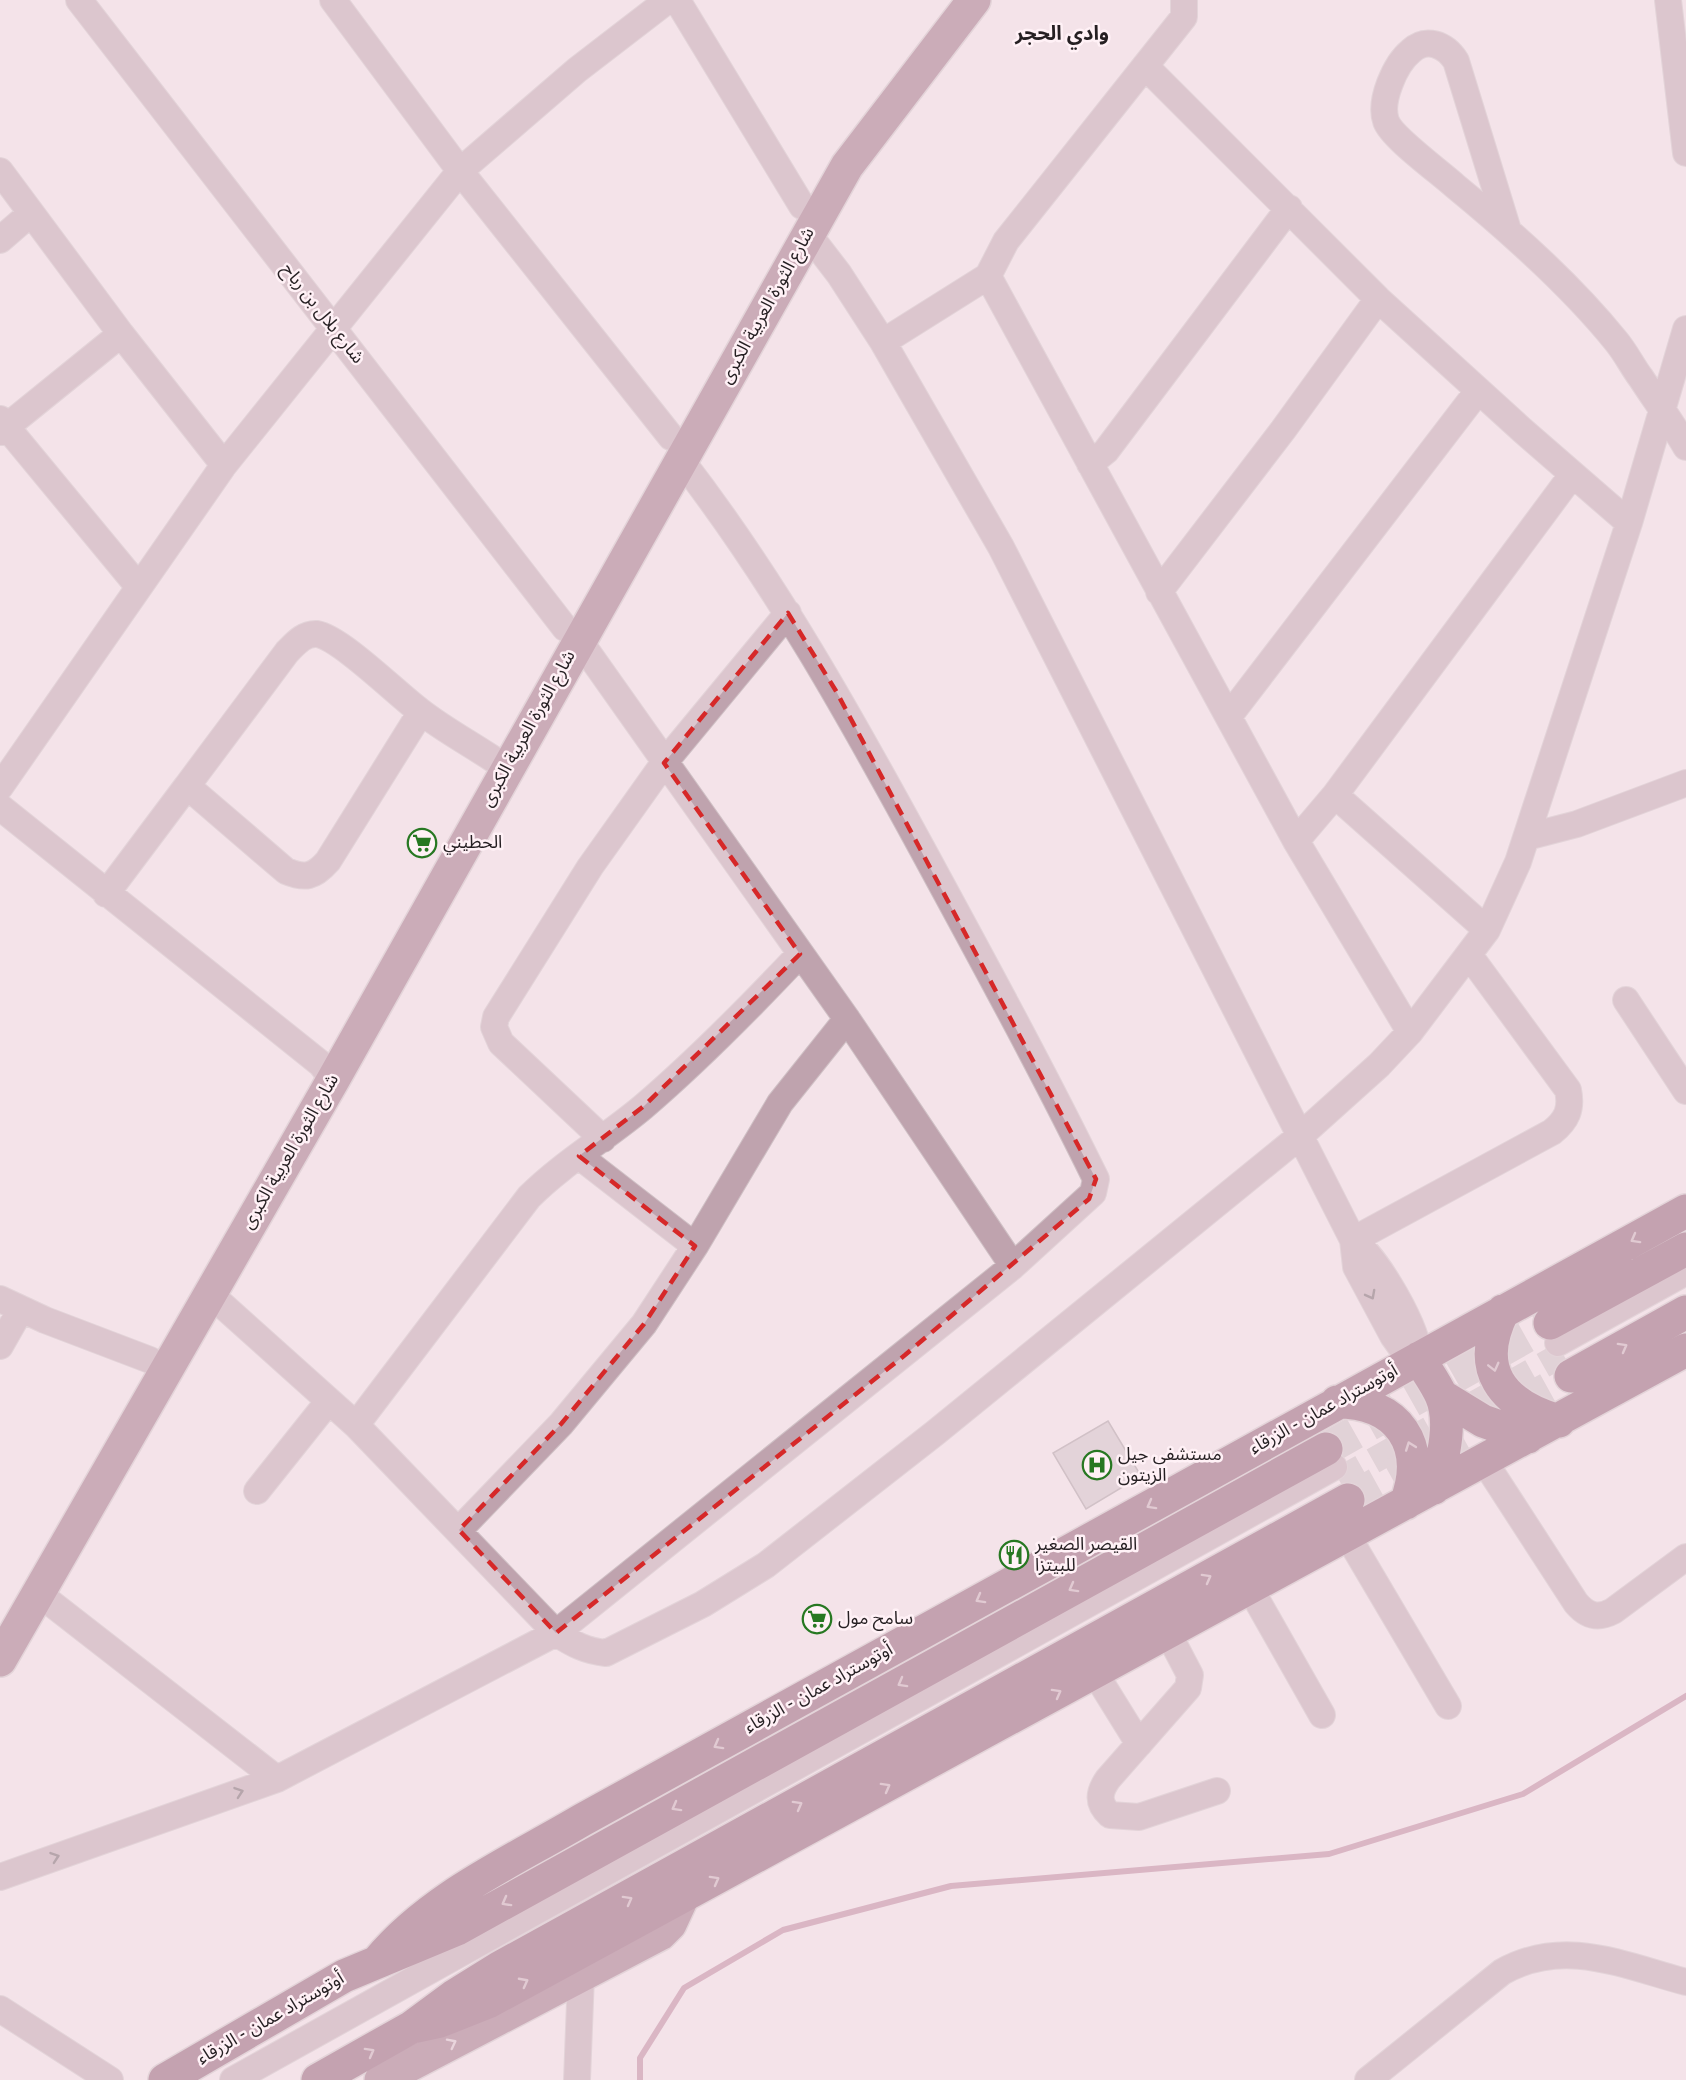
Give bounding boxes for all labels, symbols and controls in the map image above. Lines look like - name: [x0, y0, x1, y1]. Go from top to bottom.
- district label: وادي الحجر: [1014, 22, 1109, 50]
- street label: شارع الثورة العربية الكبرى: [715, 224, 821, 389]
- street label: شارع بلال بن رباح: [275, 259, 368, 370]
- street label: شارع الثورة العربية الكبرى: [476, 647, 582, 812]
- supermarket icon: الحطيني: [406, 827, 438, 859]
- place label: الحطيني: [443, 832, 502, 855]
- street label: شارع الثورة العربية الكبرى: [237, 1070, 346, 1234]
- one-way arrow: [1630, 1232, 1641, 1243]
- one-way arrow: [1363, 1289, 1375, 1300]
- one-way arrow: [1616, 1343, 1627, 1354]
- street label: أوتوستراد عمان - الزرقاء: [1245, 1359, 1402, 1460]
- one-way arrow: [1486, 1362, 1499, 1372]
- one-way arrow: [1404, 1442, 1417, 1452]
- place label: مستشفى جيل الزيتون: [1118, 1444, 1222, 1488]
- hospital icon: مستشفى جيل الزيتون: [1081, 1449, 1113, 1481]
- one-way arrow: [1147, 1498, 1157, 1509]
- place label: القيصر الصغير للبيتزا: [1034, 1534, 1137, 1578]
- restaurant icon: القيصر الصغير للبيتزا: [998, 1539, 1030, 1571]
- one-way arrow: [1201, 1574, 1211, 1585]
- one-way arrow: [1068, 1581, 1079, 1593]
- one-way arrow: [976, 1592, 987, 1604]
- supermarket icon: سامح مول: [801, 1603, 833, 1635]
- place label: سامح مول: [838, 1608, 913, 1631]
- street label: أوتوستراد عمان - الزرقاء: [740, 1638, 897, 1739]
- one-way arrow: [898, 1676, 908, 1687]
- one-way arrow: [1051, 1689, 1061, 1700]
- one-way arrow: [714, 1738, 724, 1749]
- one-way arrow: [880, 1783, 890, 1794]
- one-way arrow: [233, 1787, 244, 1800]
- one-way arrow: [672, 1800, 682, 1811]
- one-way arrow: [792, 1801, 802, 1812]
- one-way arrow: [49, 1852, 60, 1865]
- one-way arrow: [708, 1876, 719, 1887]
- one-way arrow: [501, 1895, 512, 1906]
- one-way arrow: [621, 1896, 632, 1907]
- street label: أوتوستراد عمان - الزرقاء: [193, 1966, 349, 2071]
- one-way arrow: [518, 1978, 528, 1989]
- one-way arrow: [445, 2039, 456, 2050]
- one-way arrow: [363, 2048, 374, 2059]

